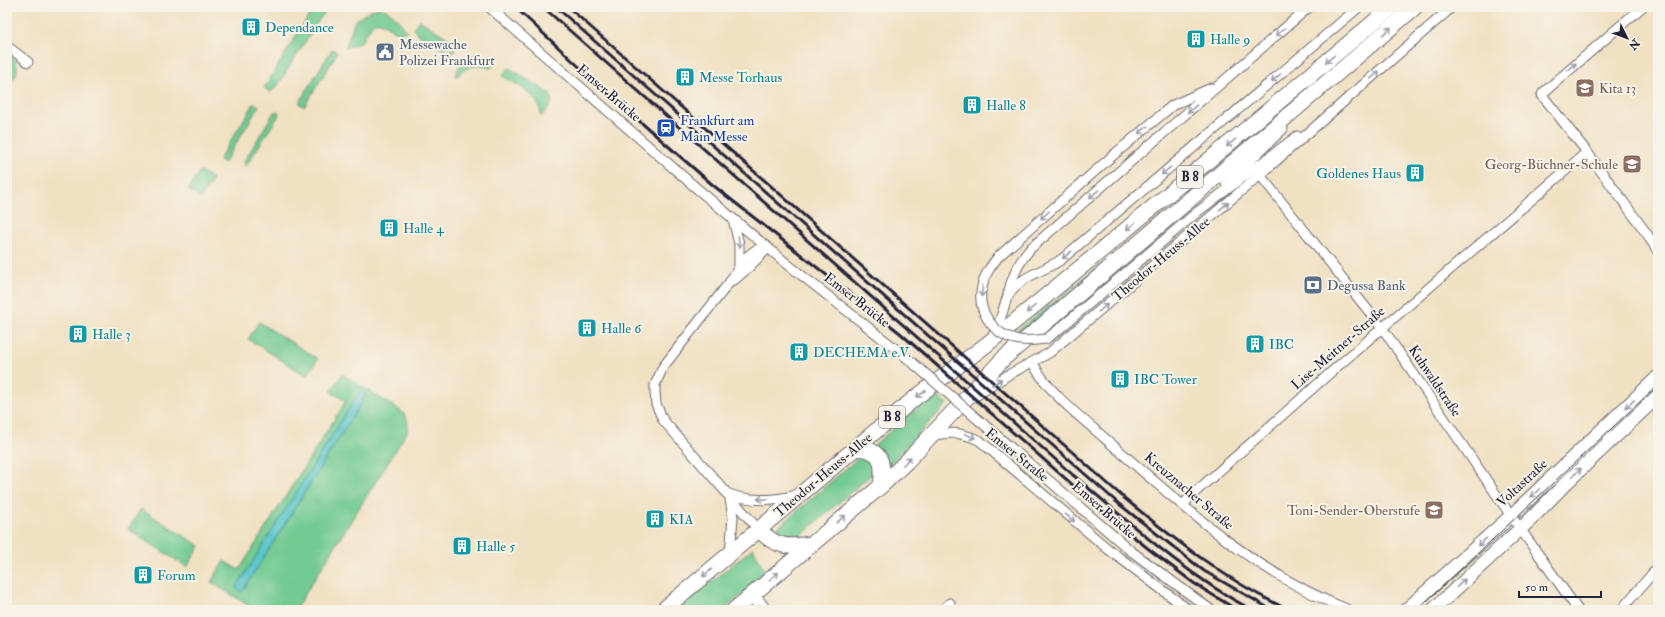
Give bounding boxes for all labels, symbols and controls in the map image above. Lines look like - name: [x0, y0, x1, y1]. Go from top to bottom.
- building icon: Dependance: [240, 16, 262, 38]
- north arrow: [1607, 18, 1647, 58]
- place label: Dependance: [265, 19, 334, 37]
- one-way arrow: [1382, 27, 1393, 36]
- building icon: Halle 9: [1185, 28, 1207, 50]
- one-way arrow: [1274, 28, 1285, 37]
- place label: Halle 9: [1210, 31, 1250, 48]
- place label: Messewache Polizei Frankfurt: [399, 36, 495, 69]
- text: N: [1625, 36, 1643, 53]
- public building icon: Messewache Polizei Frankfurt: [374, 41, 396, 63]
- one-way arrow: [1325, 55, 1336, 64]
- street label: Emser Brücke: [573, 61, 645, 126]
- one-way arrow: [1567, 62, 1577, 71]
- building icon: Messe Torhaus: [674, 66, 696, 88]
- place label: Messe Torhaus: [699, 69, 782, 86]
- one-way arrow: [1370, 71, 1380, 80]
- one-way arrow: [1271, 73, 1281, 82]
- school or university icon: Kita 13: [1574, 77, 1596, 99]
- place label: Kita 13: [1599, 80, 1636, 97]
- building icon: Halle 8: [961, 94, 983, 116]
- place label: Halle 8: [986, 97, 1026, 114]
- one-way arrow: [1186, 104, 1197, 113]
- place label: Frankfurt am Main Messe: [680, 112, 755, 145]
- station icon: Frankfurt am Main Messe: [655, 117, 677, 139]
- one-way arrow: [1138, 126, 1149, 135]
- one-way arrow: [1226, 138, 1236, 147]
- school or university icon: Georg-Büchner-Schule: [1621, 153, 1643, 175]
- place label: Georg-Büchner-Schule: [1485, 156, 1618, 173]
- building icon: Goldenes Haus: [1404, 162, 1426, 184]
- place label: Goldenes Haus: [1316, 165, 1401, 182]
- one-way arrow: [1161, 166, 1172, 175]
- road number: B 8: [1177, 166, 1203, 188]
- one-way arrow: [1088, 190, 1099, 199]
- one-way arrow: [1218, 202, 1229, 211]
- one-way arrow: [1040, 211, 1050, 220]
- street label: Theodor-Heuss-Allee: [1109, 213, 1214, 305]
- building icon: Halle 4: [378, 217, 400, 239]
- place label: Halle 4: [403, 220, 445, 237]
- one-way arrow: [1126, 222, 1137, 231]
- one-way arrow: [735, 235, 743, 248]
- one-way arrow: [1062, 250, 1072, 259]
- street label: Emser Brücke: [821, 269, 894, 331]
- bank icon: Degussa Bank: [1302, 274, 1324, 296]
- place label: Degussa Bank: [1327, 277, 1406, 294]
- one-way arrow: [978, 284, 985, 297]
- street label: Lise-Meitner-Straße: [1288, 303, 1388, 393]
- one-way arrow: [1025, 304, 1036, 313]
- one-way arrow: [1098, 304, 1108, 313]
- building icon: Halle 6: [576, 317, 598, 339]
- place label: Halle 6: [601, 320, 642, 337]
- building icon: Halle 3: [67, 323, 89, 345]
- place label: Halle 3: [92, 326, 131, 343]
- building icon: IBC: [1244, 333, 1266, 355]
- place label: IBC: [1269, 336, 1294, 353]
- building icon: DECHEMA e.V.: [788, 341, 810, 363]
- street label: Kuhwaldstraße: [1405, 342, 1465, 420]
- place label: DECHEMA e.V.: [813, 344, 911, 361]
- building icon: IBC Tower: [1109, 368, 1131, 390]
- place label: IBC Tower: [1134, 371, 1198, 388]
- one-way arrow: [991, 378, 1002, 386]
- one-way arrow: [915, 389, 926, 398]
- one-way arrow: [1625, 400, 1635, 409]
- road number: B 8: [879, 406, 905, 428]
- street label: Emser Straße: [982, 424, 1052, 486]
- street label: Theodor-Heuss-Allee: [771, 429, 876, 521]
- one-way arrow: [963, 433, 975, 440]
- street label: Kreuznacher Straße: [1141, 449, 1237, 533]
- street label: Voltastraße: [1493, 455, 1551, 511]
- one-way arrow: [902, 456, 912, 466]
- one-way arrow: [1572, 468, 1582, 477]
- street label: Emser Brücke: [1068, 478, 1140, 543]
- one-way arrow: [1530, 489, 1540, 498]
- one-way arrow: [757, 495, 770, 503]
- school or university icon: Toni-Sender-Oberstufe: [1423, 499, 1445, 521]
- place label: Toni-Sender-Oberstufe: [1287, 502, 1420, 519]
- building icon: KIA: [644, 508, 666, 530]
- place label: KIA: [669, 511, 693, 528]
- one-way arrow: [1065, 513, 1076, 522]
- one-way arrow: [836, 515, 846, 524]
- building icon: Halle 5: [451, 535, 473, 557]
- place label: Halle 5: [476, 538, 516, 555]
- one-way arrow: [1477, 538, 1487, 547]
- building icon: Forum: [132, 564, 154, 586]
- place label: Forum: [157, 567, 196, 584]
- one-way arrow: [702, 568, 713, 577]
- one-way arrow: [769, 571, 779, 580]
- scale bar: [1519, 573, 1601, 599]
- one-way arrow: [1456, 578, 1466, 588]
- text: 50 m: [1525, 580, 1549, 595]

